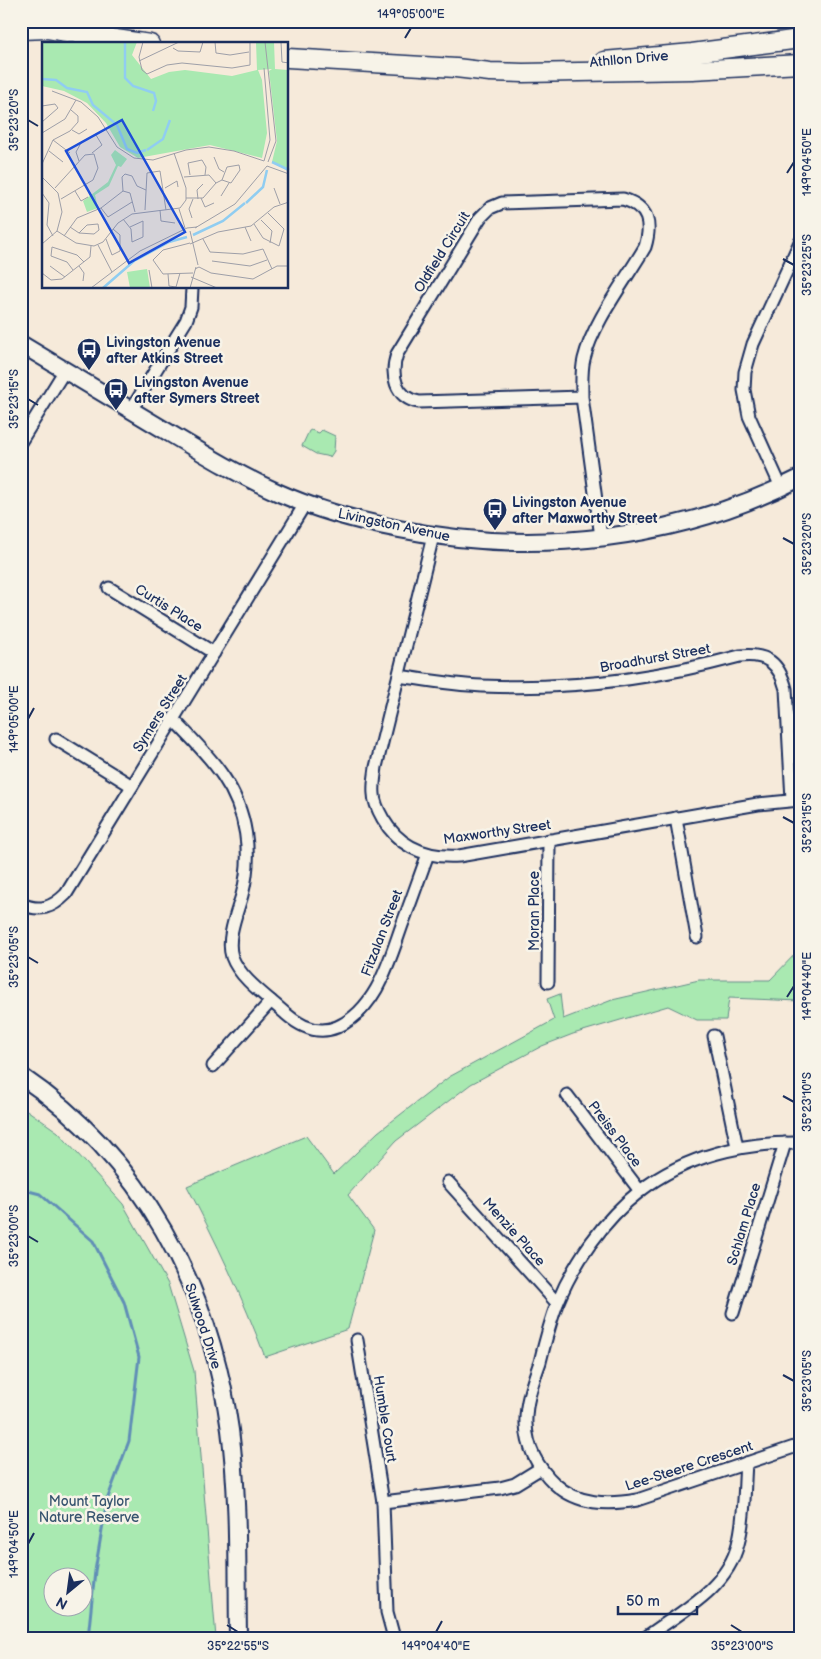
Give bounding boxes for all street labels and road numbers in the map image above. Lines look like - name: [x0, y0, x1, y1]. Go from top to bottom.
- street label: Athllon Drive: [589, 47, 669, 71]
- street label: Oldfield Circuit: [410, 208, 474, 296]
- street label: Livingston Avenue: [336, 505, 452, 545]
- street label: Curtis Place: [132, 580, 206, 636]
- street label: Broadhurst Street: [598, 640, 712, 676]
- street label: Symers Street: [129, 670, 191, 755]
- street label: Maxworthy Street: [442, 816, 553, 848]
- street label: Moran Place: [526, 871, 543, 951]
- street label: Fitzalan Street: [358, 887, 407, 979]
- street label: Preiss Place: [585, 1098, 645, 1170]
- street label: Schlam Place: [723, 1181, 765, 1267]
- street label: Menzie Place: [479, 1194, 549, 1270]
- street label: Sulwood Drive: [181, 1281, 225, 1371]
- street label: Humble Court: [370, 1374, 400, 1464]
- street label: Lee-Steere Crescent: [623, 1437, 756, 1495]

